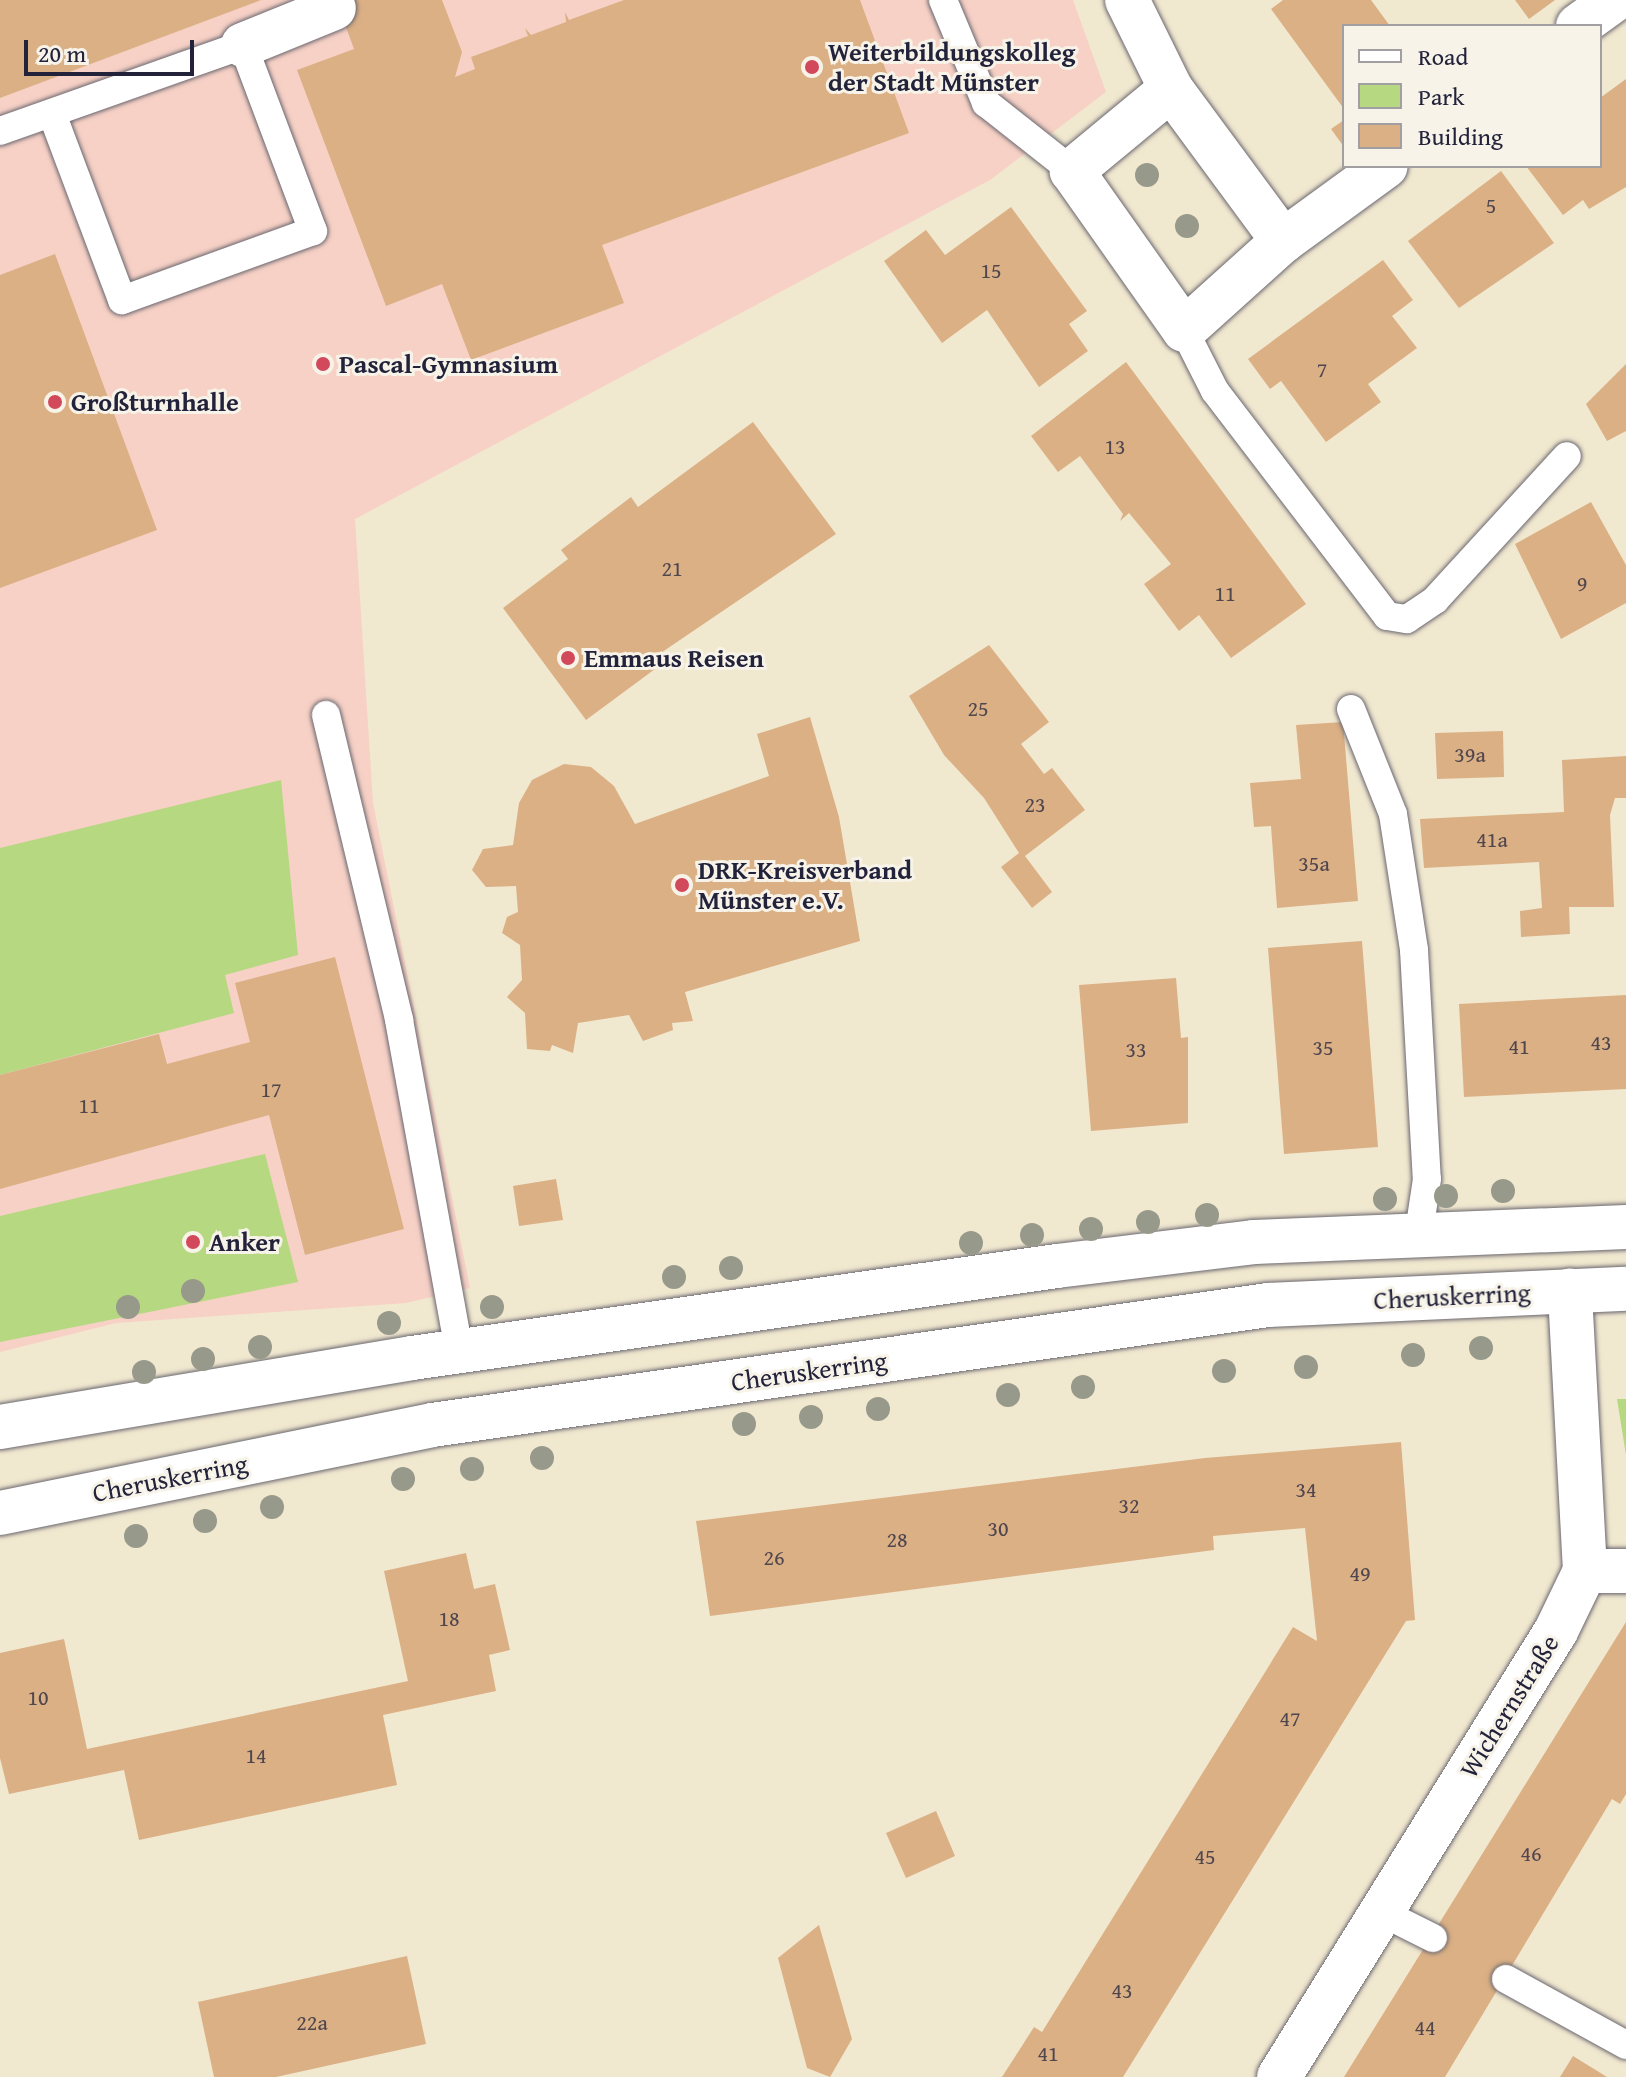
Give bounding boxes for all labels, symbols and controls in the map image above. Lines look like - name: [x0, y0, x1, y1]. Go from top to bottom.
- scale bar: [28, 24, 198, 74]
- legend: [1342, 24, 1602, 168]
- text: 20 m: [38, 36, 86, 71]
- place label: Weiterbildungskolleg der Stadt Münster: [828, 36, 1076, 98]
- text: Road: [1418, 39, 1468, 74]
- marker: Weiterbildungskolleg der Stadt Münster: [803, 58, 821, 76]
- text: Park: [1418, 79, 1464, 114]
- text: Building: [1418, 119, 1503, 154]
- house number: 5: [1486, 193, 1496, 219]
- house number: 15: [980, 258, 1002, 284]
- place label: Pascal-Gymnasium: [339, 348, 558, 380]
- marker: Pascal-Gymnasium: [314, 355, 332, 373]
- house number: 7: [1317, 357, 1327, 383]
- place label: Großturnhalle: [71, 386, 239, 418]
- marker: Großturnhalle: [46, 393, 64, 411]
- house number: 13: [1104, 434, 1126, 460]
- house number: 21: [661, 556, 683, 582]
- house number: 9: [1577, 571, 1587, 597]
- house number: 11: [1214, 581, 1236, 607]
- place label: Emmaus Reisen: [584, 642, 764, 674]
- marker: Emmaus Reisen: [559, 649, 577, 667]
- house number: 25: [967, 696, 989, 722]
- house number: 39a: [1454, 742, 1486, 768]
- house number: 23: [1024, 792, 1046, 818]
- house number: 41a: [1476, 827, 1508, 853]
- house number: 35a: [1298, 851, 1330, 877]
- place label: DRK-Kreisverband Münster e.V.: [698, 854, 912, 916]
- marker: DRK-Kreisverband Münster e.V.: [673, 876, 691, 894]
- house number: 43: [1590, 1030, 1612, 1056]
- house number: 41: [1508, 1034, 1530, 1060]
- house number: 35: [1312, 1035, 1334, 1061]
- house number: 33: [1125, 1037, 1147, 1063]
- house number: 17: [260, 1077, 282, 1103]
- house number: 11: [78, 1093, 100, 1119]
- place label: Anker: [209, 1226, 280, 1258]
- marker: Anker: [184, 1233, 202, 1251]
- street label: Cheruskerring: [1373, 1276, 1531, 1316]
- street label: Cheruskerring: [729, 1345, 889, 1397]
- street label: Cheruskerring: [90, 1448, 250, 1508]
- house number: 34: [1295, 1477, 1317, 1503]
- house number: 32: [1118, 1493, 1140, 1519]
- house number: 30: [987, 1516, 1009, 1542]
- house number: 28: [886, 1527, 908, 1553]
- house number: 26: [763, 1545, 785, 1571]
- house number: 49: [1349, 1561, 1371, 1587]
- house number: 18: [438, 1606, 460, 1632]
- street label: Wichernstraße: [1453, 1629, 1565, 1783]
- house number: 10: [27, 1685, 49, 1711]
- house number: 47: [1279, 1706, 1301, 1732]
- house number: 14: [245, 1743, 267, 1769]
- house number: 46: [1520, 1841, 1542, 1867]
- house number: 45: [1194, 1844, 1216, 1870]
- house number: 43: [1111, 1978, 1133, 2004]
- house number: 22a: [296, 2010, 328, 2036]
- house number: 44: [1414, 2015, 1436, 2041]
- house number: 41: [1037, 2041, 1059, 2067]

